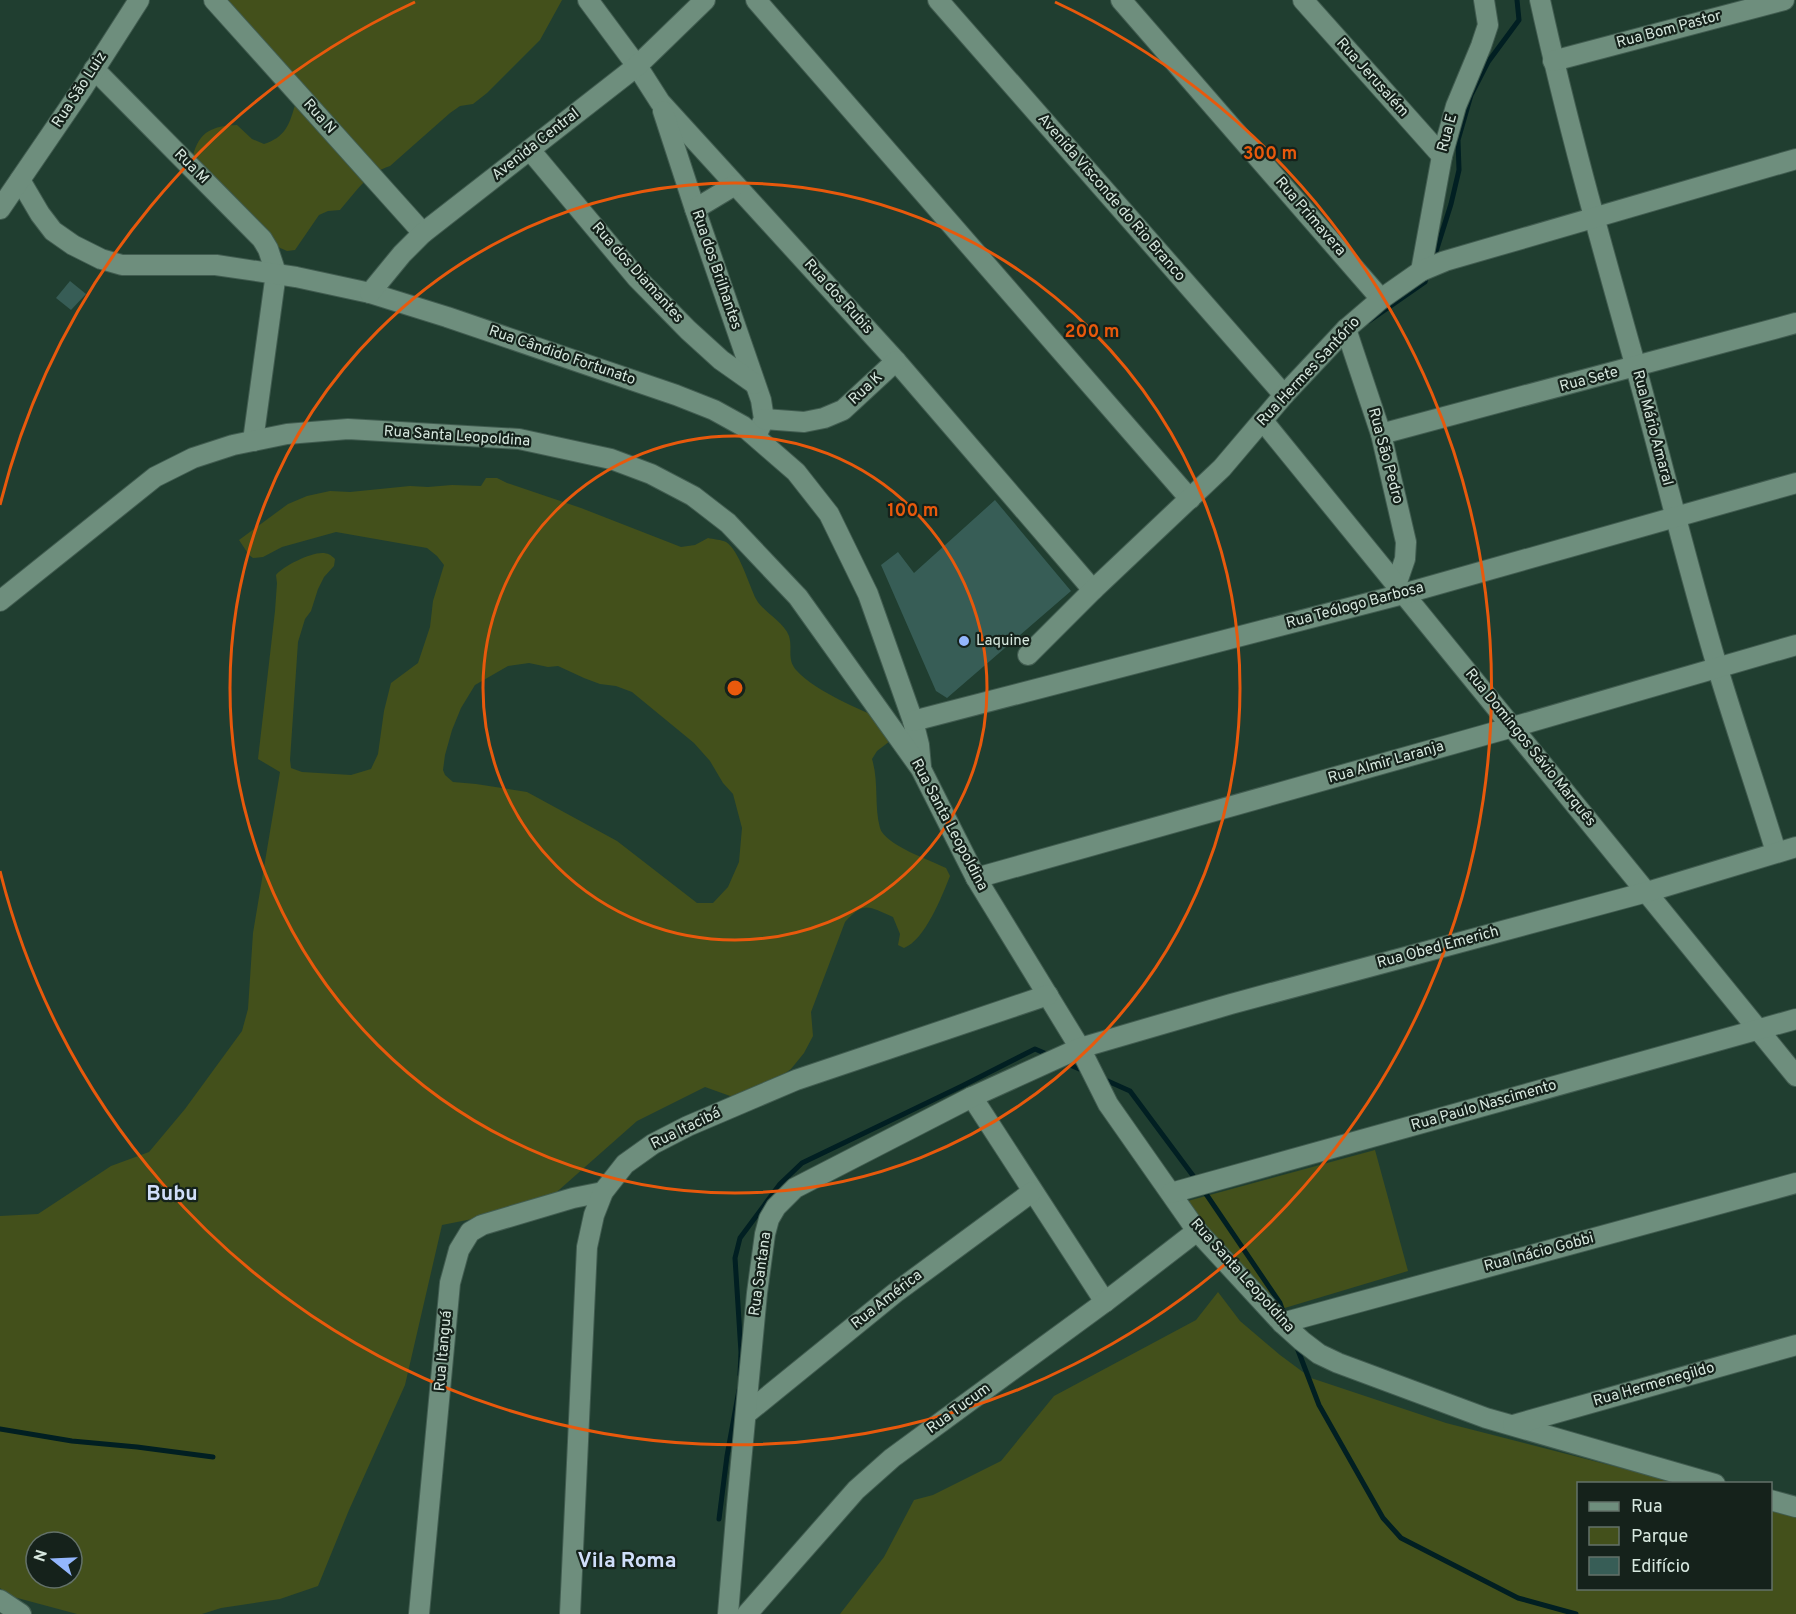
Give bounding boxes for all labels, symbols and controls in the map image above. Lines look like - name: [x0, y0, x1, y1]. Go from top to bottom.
- street label: Rua Bom Pastor: [1614, 7, 1724, 53]
- street label: Rua Jerusalém: [1332, 35, 1412, 121]
- street label: Rua São Luiz: [48, 48, 112, 132]
- street label: Rua N: [298, 96, 340, 138]
- street label: Avenida Central: [488, 105, 584, 185]
- street label: Avenida Visconde do Rio Branco: [1033, 110, 1189, 286]
- street label: Rua E: [1434, 112, 1462, 154]
- text: 300 m: [1243, 143, 1297, 166]
- street label: Rua M: [170, 146, 212, 188]
- street label: Rua Primavera: [1270, 174, 1350, 260]
- street label: Rua dos Brilhantes: [687, 208, 745, 332]
- street label: Rua dos Diamantes: [587, 219, 687, 327]
- street label: Rua dos Rubis: [799, 256, 877, 338]
- street label: Rua Hermes Santório: [1253, 313, 1365, 431]
- text: 200 m: [1064, 321, 1120, 344]
- street label: Rua Cândido Fortunato: [486, 322, 638, 390]
- street label: Rua Sete: [1558, 363, 1620, 397]
- street label: Rua K: [845, 368, 887, 409]
- street label: Rua Mário Amaral: [1627, 368, 1677, 488]
- street label: Rua São Pedro: [1363, 406, 1407, 506]
- street label: Rua Santa Leopoldina: [383, 422, 531, 452]
- text: 100 m: [887, 500, 939, 523]
- street label: Rua Teólogo Barbosa: [1284, 579, 1426, 633]
- place label: Laquine: [976, 632, 1030, 651]
- marker: Laquine: [957, 634, 971, 648]
- street label: Rua Domingos Sávio Marquês: [1460, 665, 1600, 831]
- centre of rings: [725, 678, 745, 698]
- street label: Rua Almir Laranja: [1326, 737, 1446, 789]
- street label: Rua Santa Leopoldina: [906, 756, 992, 894]
- street label: Rua Obed Emerich: [1375, 923, 1501, 973]
- street label: Rua Paulo Nascimento: [1409, 1076, 1559, 1136]
- street label: Rua Itacibá: [648, 1104, 724, 1154]
- district label: Bubu: [146, 1181, 198, 1208]
- street label: Rua Santa Leopoldina: [1186, 1215, 1298, 1337]
- street label: Rua Inácio Gobbi: [1482, 1229, 1596, 1277]
- street label: Rua Santana: [746, 1231, 776, 1317]
- street label: Rua América: [848, 1266, 926, 1334]
- street label: Rua Itanguá: [431, 1310, 457, 1392]
- street label: Rua Hermenegildo: [1591, 1359, 1717, 1411]
- street label: Rua Tucum: [923, 1379, 995, 1439]
- legend: [1577, 1482, 1772, 1590]
- text: Rua: [1631, 1496, 1662, 1519]
- text: Parque: [1631, 1526, 1688, 1549]
- north arrow: [24, 1530, 84, 1590]
- text: N: [30, 1547, 53, 1565]
- district label: Vila Roma: [578, 1548, 676, 1575]
- text: Edifício: [1631, 1556, 1690, 1579]

